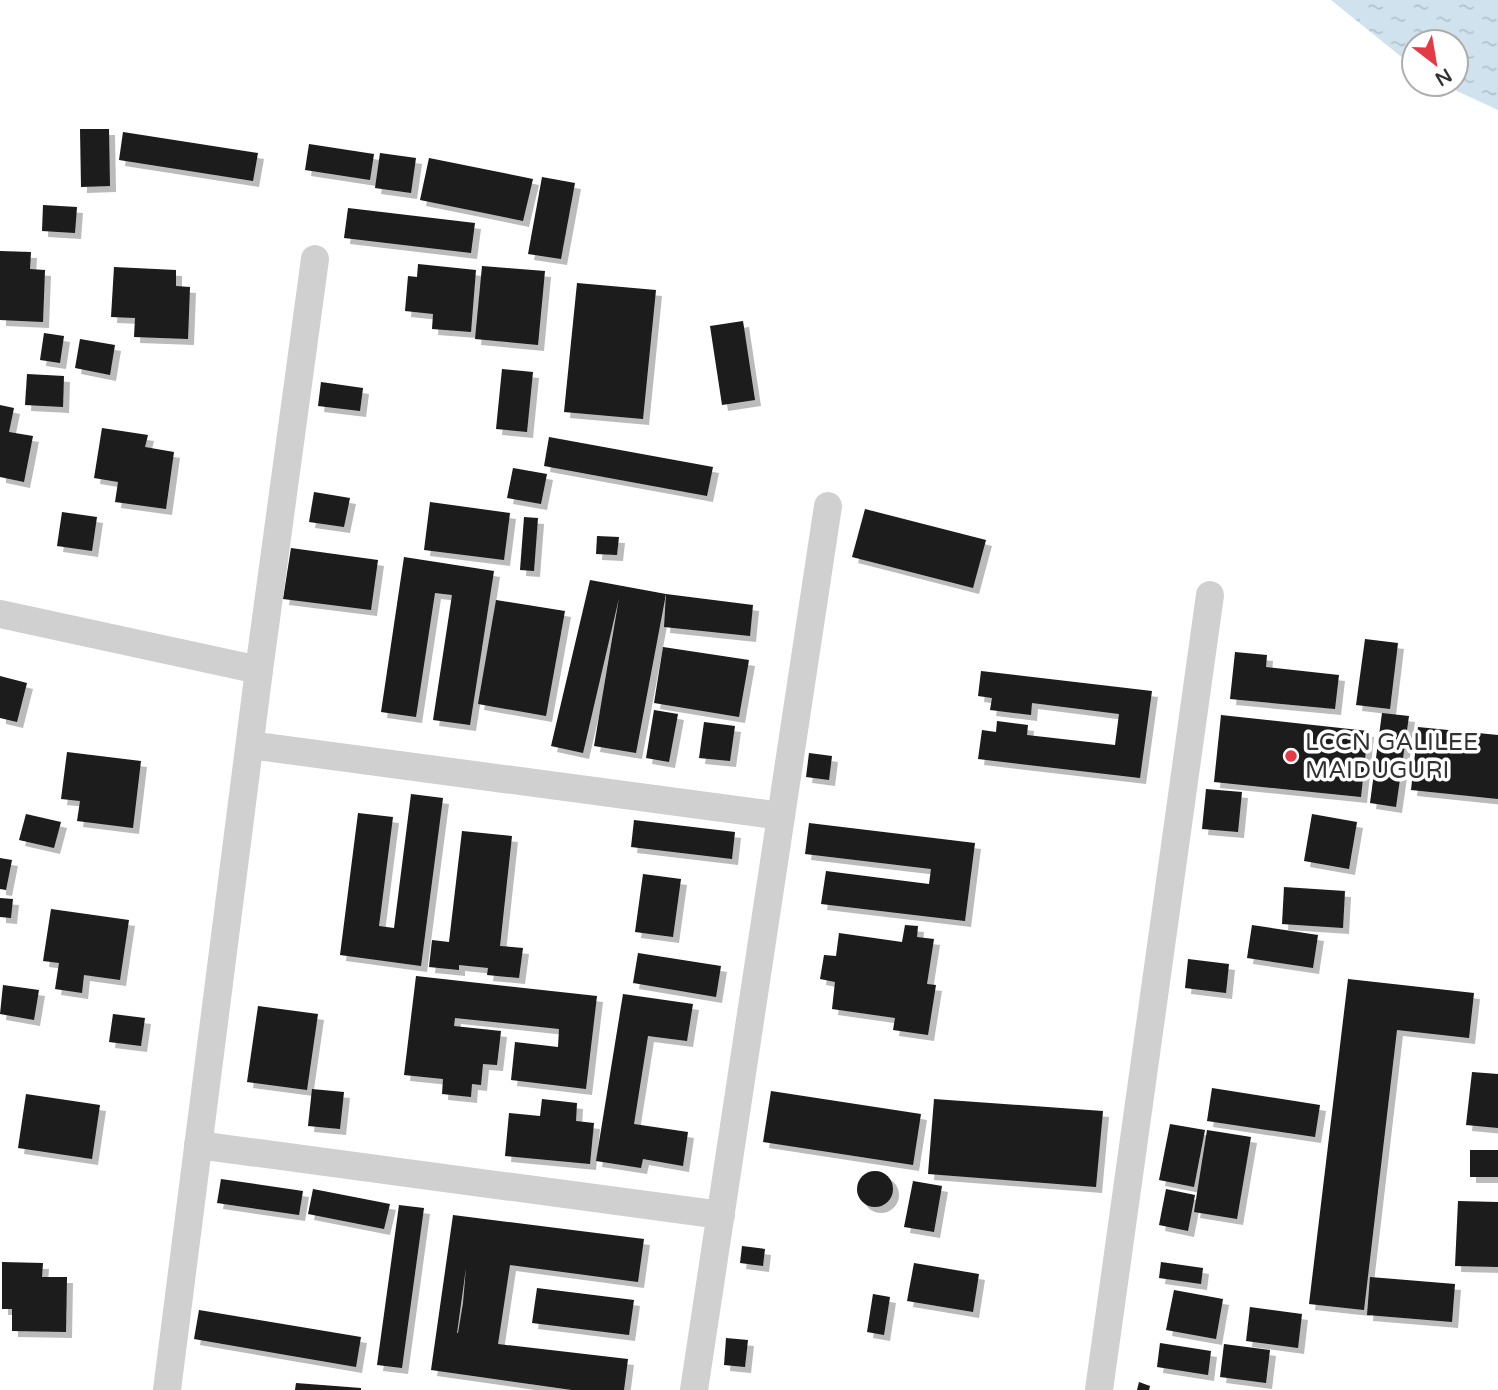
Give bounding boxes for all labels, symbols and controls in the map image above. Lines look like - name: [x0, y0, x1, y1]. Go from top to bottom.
- north arrow: [1400, 28, 1470, 98]
- text: N: [1431, 63, 1455, 90]
- place label: LCCN GALILEE MAIDUGURI: [1305, 728, 1478, 785]
- marker: LCCN GALILEE MAIDUGURI: [1283, 748, 1299, 764]

